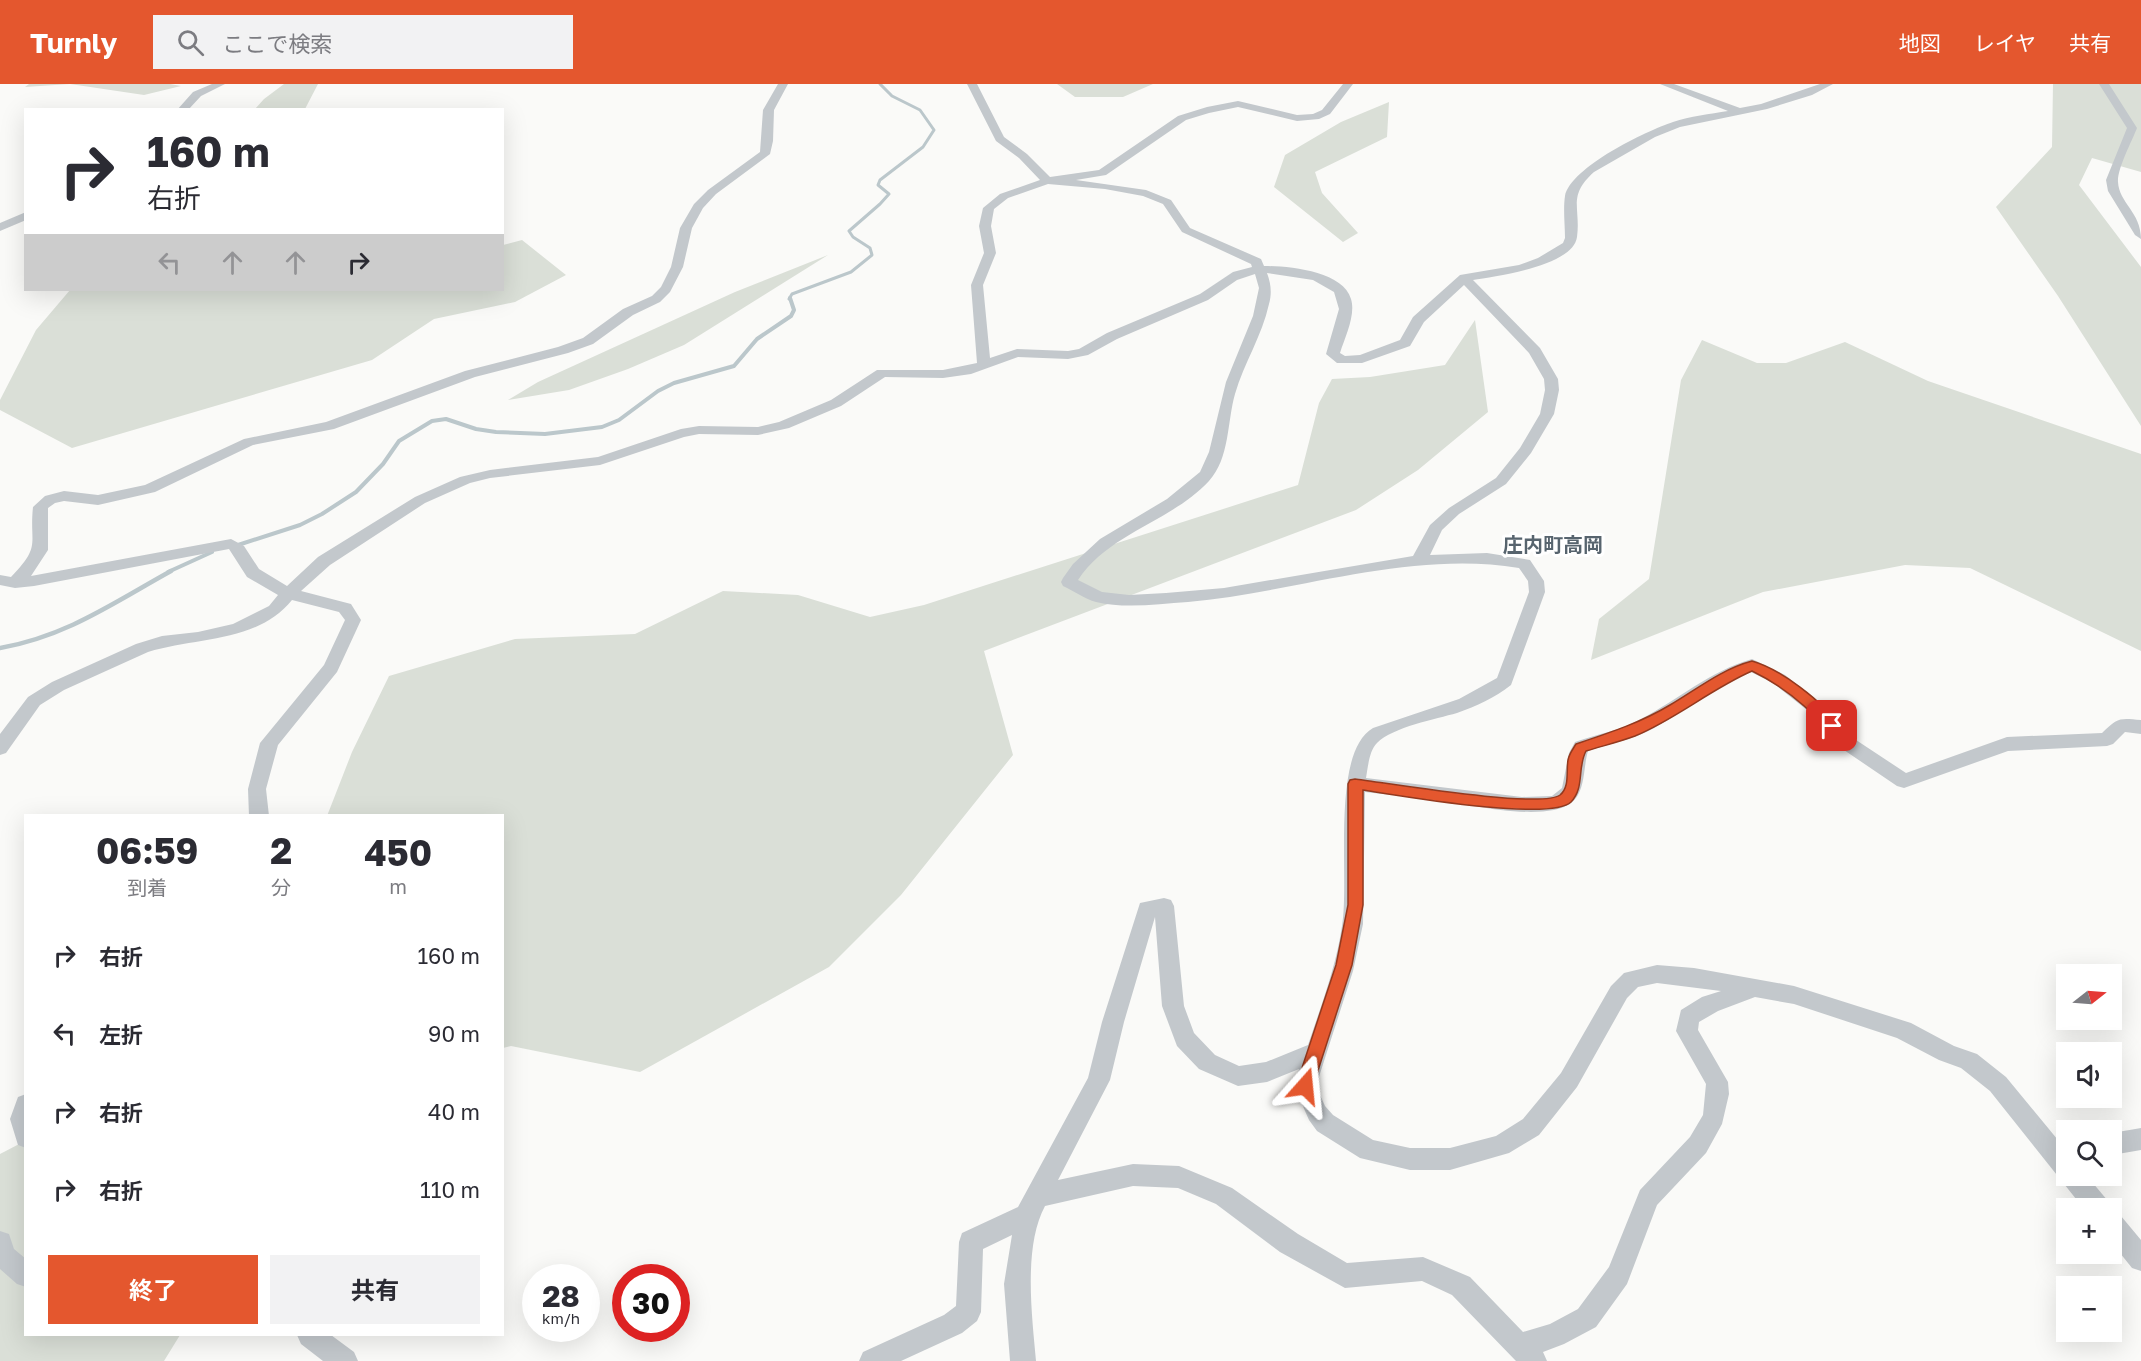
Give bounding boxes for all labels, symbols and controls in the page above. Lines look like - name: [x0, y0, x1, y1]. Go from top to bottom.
- search box: [153, 15, 573, 69]
- text: Turnly: [30, 26, 117, 59]
- icon: search: [174, 26, 207, 59]
- text: ここで検索: [222, 30, 332, 57]
- text: 地図: [1899, 30, 1941, 56]
- text: レイヤ: [1974, 30, 2036, 56]
- text: 共有: [2069, 30, 2111, 56]
- text: 160 m: [147, 126, 270, 176]
- icon: right: [48, 132, 126, 210]
- text: 右折: [147, 182, 201, 214]
- icon: left: [153, 246, 186, 279]
- icon: ahead: [216, 246, 249, 279]
- icon: ahead: [279, 246, 312, 279]
- icon: right: [342, 246, 375, 279]
- district label: 庄内町高岡: [1503, 532, 1603, 556]
- pin: [1806, 700, 1857, 751]
- icon: arrive: [1815, 709, 1848, 742]
- text: 06:59: [96, 829, 198, 872]
- text: 2: [270, 829, 292, 872]
- text: 450: [364, 831, 432, 874]
- text: m: [389, 874, 407, 898]
- text: 到着: [127, 875, 167, 899]
- text: 分: [271, 875, 291, 899]
- icon: right: [48, 939, 81, 972]
- text: 160 m: [417, 942, 480, 969]
- text: 右折: [99, 943, 143, 970]
- north arrow: [2056, 964, 2122, 1030]
- map controls: [2056, 964, 2122, 1342]
- icon: left: [48, 1017, 81, 1050]
- text: 90 m: [428, 1020, 480, 1047]
- text: 左折: [99, 1021, 143, 1048]
- button: sound: [2056, 1042, 2122, 1108]
- position arrow: [1273, 1054, 1337, 1118]
- icon: right: [48, 1095, 81, 1128]
- text: 40 m: [428, 1098, 480, 1125]
- text: 右折: [99, 1099, 143, 1126]
- button: search: [2056, 1120, 2122, 1186]
- icon: right: [48, 1173, 81, 1206]
- text: 110 m: [420, 1176, 480, 1203]
- text: 右折: [99, 1177, 143, 1204]
- button: +: [2056, 1198, 2122, 1264]
- button: 終了: [48, 1255, 258, 1324]
- button: 共有: [270, 1255, 480, 1324]
- speed limit sign: 30: [612, 1264, 690, 1342]
- button: −: [2056, 1276, 2122, 1342]
- text: 28: [542, 1278, 580, 1314]
- text: km/h: [542, 1309, 580, 1327]

